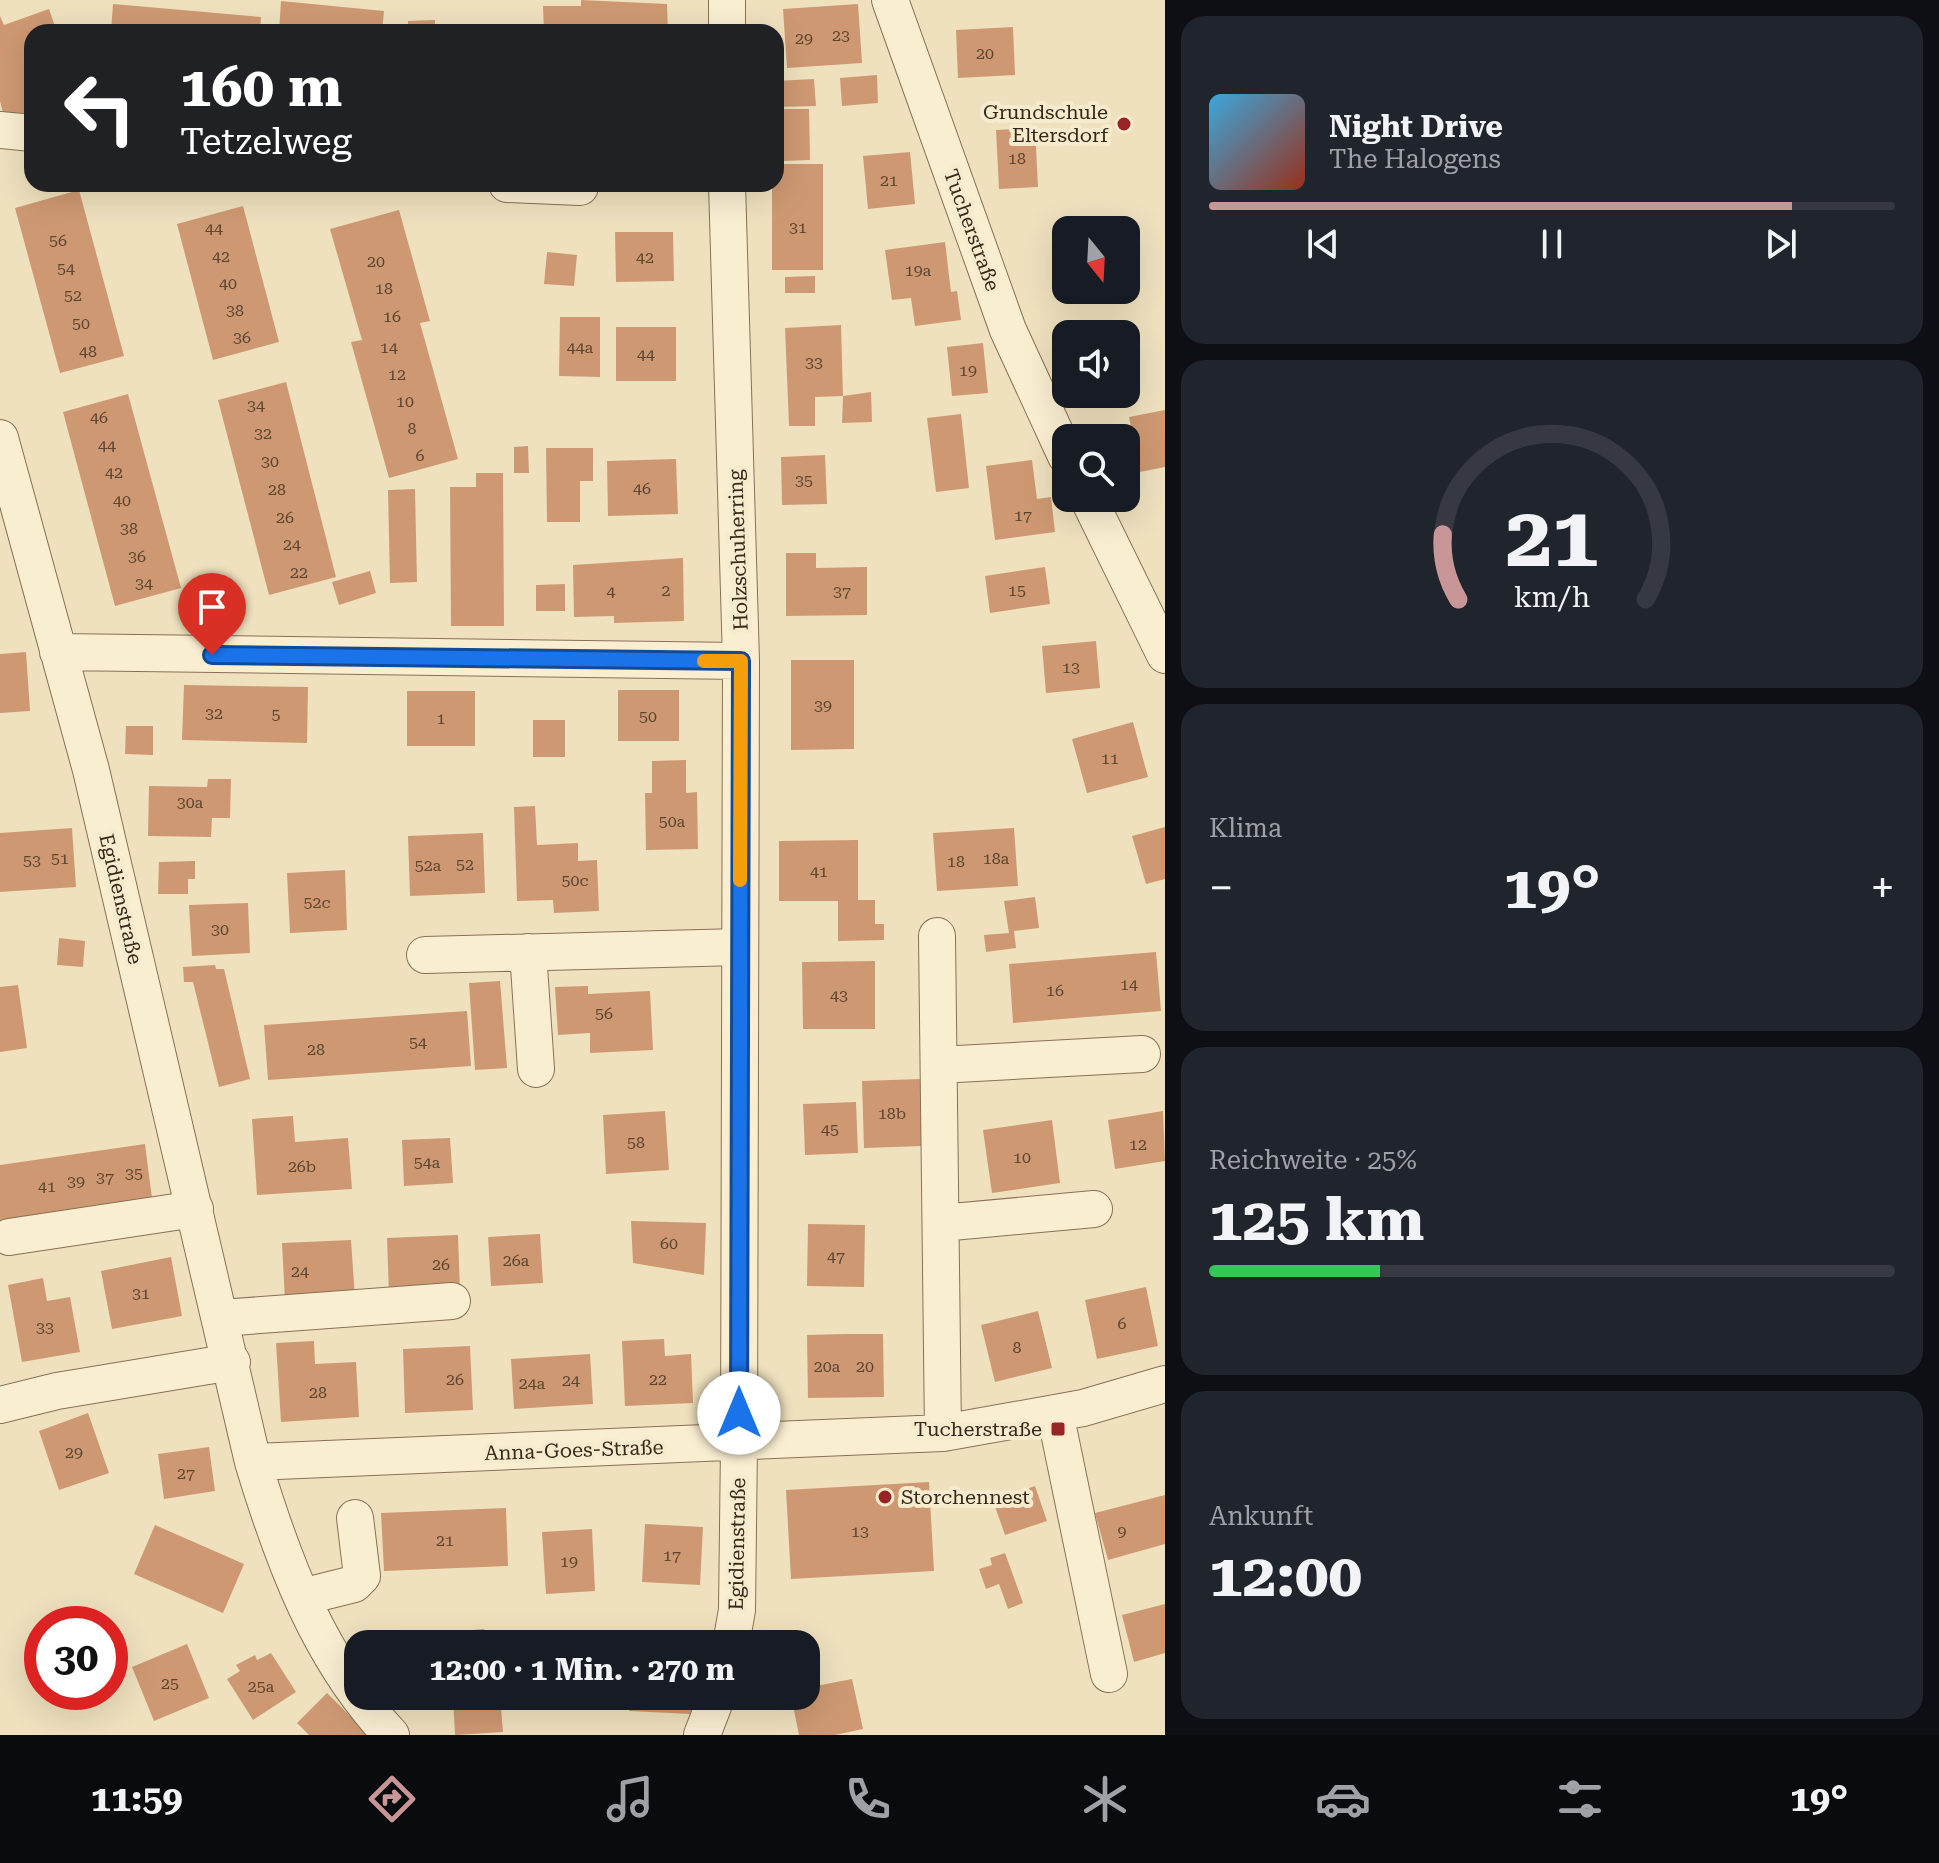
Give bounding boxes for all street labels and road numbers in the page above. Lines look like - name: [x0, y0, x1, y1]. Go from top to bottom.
- street label: Tucherstraße: [939, 166, 1005, 294]
- street label: Holzschuherring: [723, 468, 753, 631]
- street label: Egidienstraße: [94, 832, 148, 966]
- street label: Anna-Goes-Straße: [484, 1435, 664, 1465]
- street label: Egidienstraße: [724, 1477, 750, 1611]

